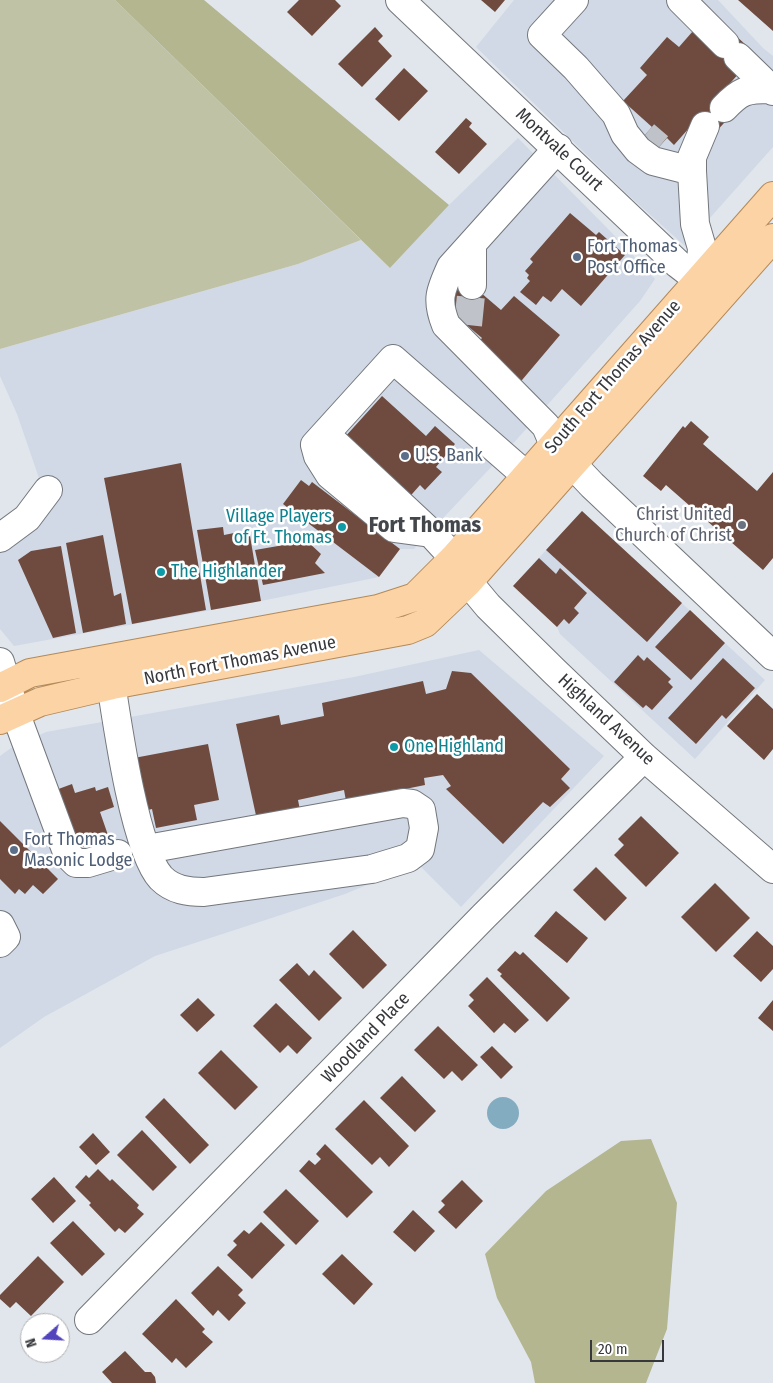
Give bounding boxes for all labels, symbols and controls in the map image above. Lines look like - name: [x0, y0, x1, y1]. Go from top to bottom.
- street label: Montvale Court: [511, 104, 607, 196]
- place label: Fort Thomas Post Office: [587, 236, 678, 278]
- marker: Fort Thomas Post Office: [571, 251, 583, 263]
- street label: South Fort Thomas Avenue: [540, 296, 686, 458]
- place label: U.S. Bank: [415, 445, 483, 467]
- marker: U.S. Bank: [399, 450, 411, 462]
- place label: Christ United Church of Christ: [615, 504, 732, 546]
- place label: Village Players of Ft. Thomas: [226, 506, 332, 548]
- district label: Fort Thomas: [369, 513, 481, 539]
- marker: Christ United Church of Christ: [736, 519, 748, 531]
- marker: Village Players of Ft. Thomas: [336, 521, 348, 533]
- place label: The Highlander: [171, 561, 283, 583]
- marker: The Highlander: [155, 566, 167, 578]
- street label: North Fort Thomas Avenue: [142, 632, 338, 690]
- street label: Highland Avenue: [553, 670, 659, 770]
- place label: One Highland: [404, 736, 504, 758]
- marker: One Highland: [388, 741, 400, 753]
- place label: Fort Thomas Masonic Lodge: [24, 829, 132, 872]
- marker: Fort Thomas Masonic Lodge: [8, 844, 20, 856]
- street label: Woodland Place: [317, 988, 415, 1088]
- north arrow: [20, 1313, 70, 1363]
- scale bar: [593, 1330, 667, 1362]
- text: N: [22, 1336, 41, 1349]
- text: 20 m: [598, 1340, 628, 1358]

